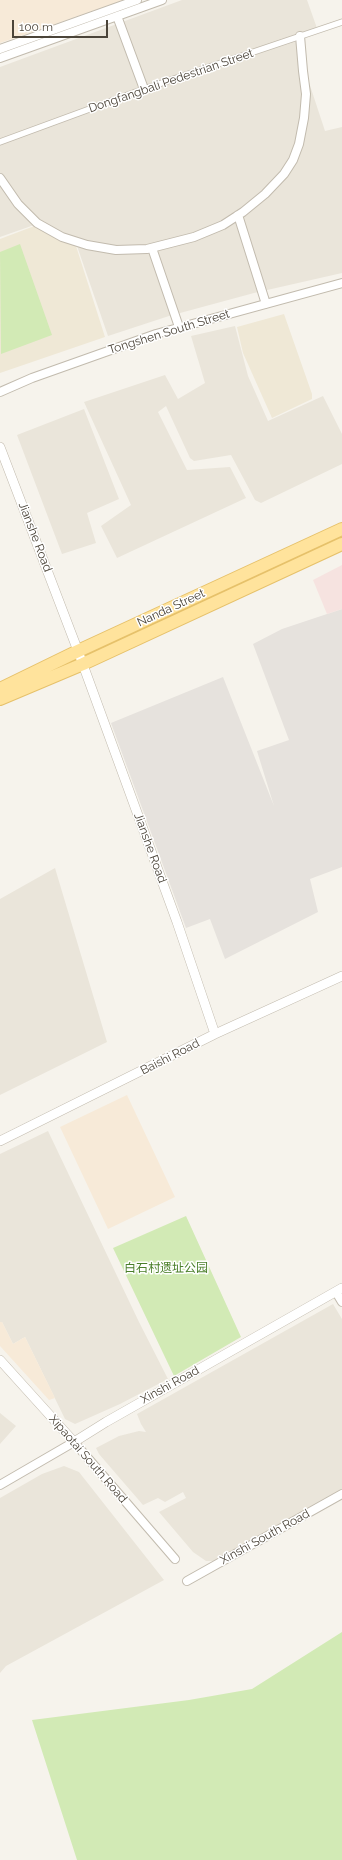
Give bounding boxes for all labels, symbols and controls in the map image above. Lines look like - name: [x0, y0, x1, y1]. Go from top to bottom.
- scale bar: [14, 12, 110, 38]
- text: 100 m: [19, 20, 53, 34]
- street label: Dongfangbali Pedestrian Street: [87, 46, 255, 116]
- street label: Tongshen South Street: [106, 307, 232, 357]
- street label: Jianshe Road: [15, 500, 55, 574]
- street label: Nanda Street: [135, 586, 207, 630]
- street label: Jianshe Road: [131, 811, 169, 885]
- street label: Baishi Road: [138, 1036, 202, 1078]
- park label: 白石村遗址公园: [124, 1261, 208, 1275]
- street label: Xinshi Road: [138, 1363, 202, 1407]
- street label: Xipaotai South Road: [46, 1412, 130, 1506]
- street label: Xinshi South Road: [218, 1506, 312, 1568]

